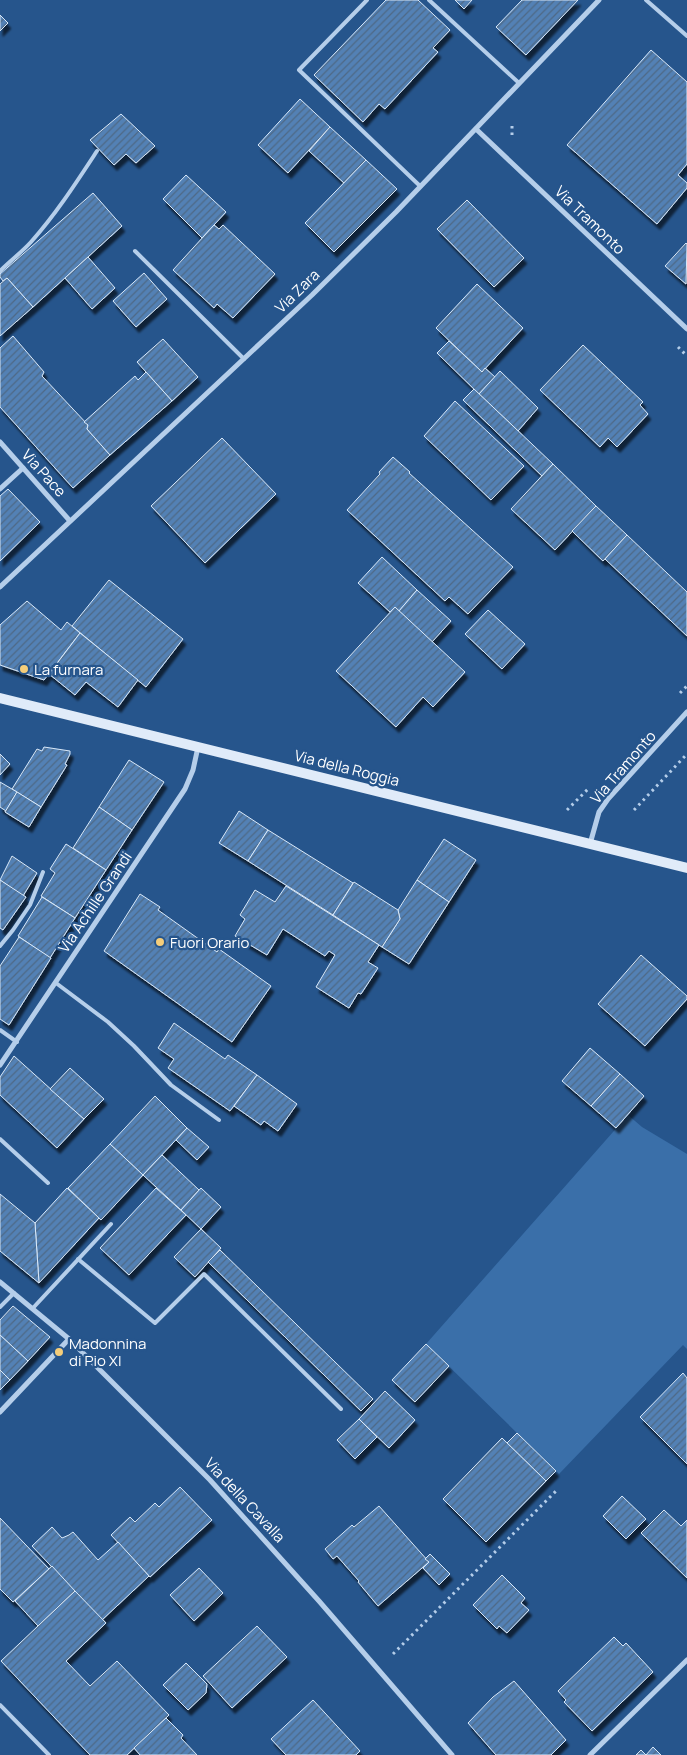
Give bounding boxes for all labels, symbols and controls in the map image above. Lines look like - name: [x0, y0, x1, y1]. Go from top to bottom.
- street label: Via Tramonto: [550, 181, 630, 259]
- street label: Via Zara: [270, 264, 324, 318]
- street label: Via Pace: [17, 445, 71, 502]
- place label: La furnara: [34, 659, 103, 680]
- marker: La furnara: [18, 663, 30, 675]
- street label: Via Tramonto: [585, 726, 661, 808]
- street label: Via della Roggia: [292, 745, 402, 791]
- street label: Via Achille Grandi: [53, 847, 137, 957]
- place label: Fuori Orario: [170, 932, 249, 953]
- marker: Fuori Orario: [154, 936, 166, 948]
- place label: Madonnina di Pio XI: [69, 1333, 146, 1371]
- marker: Madonnina di Pio XI: [53, 1346, 65, 1358]
- street label: Via della Cavalla: [200, 1453, 290, 1547]

